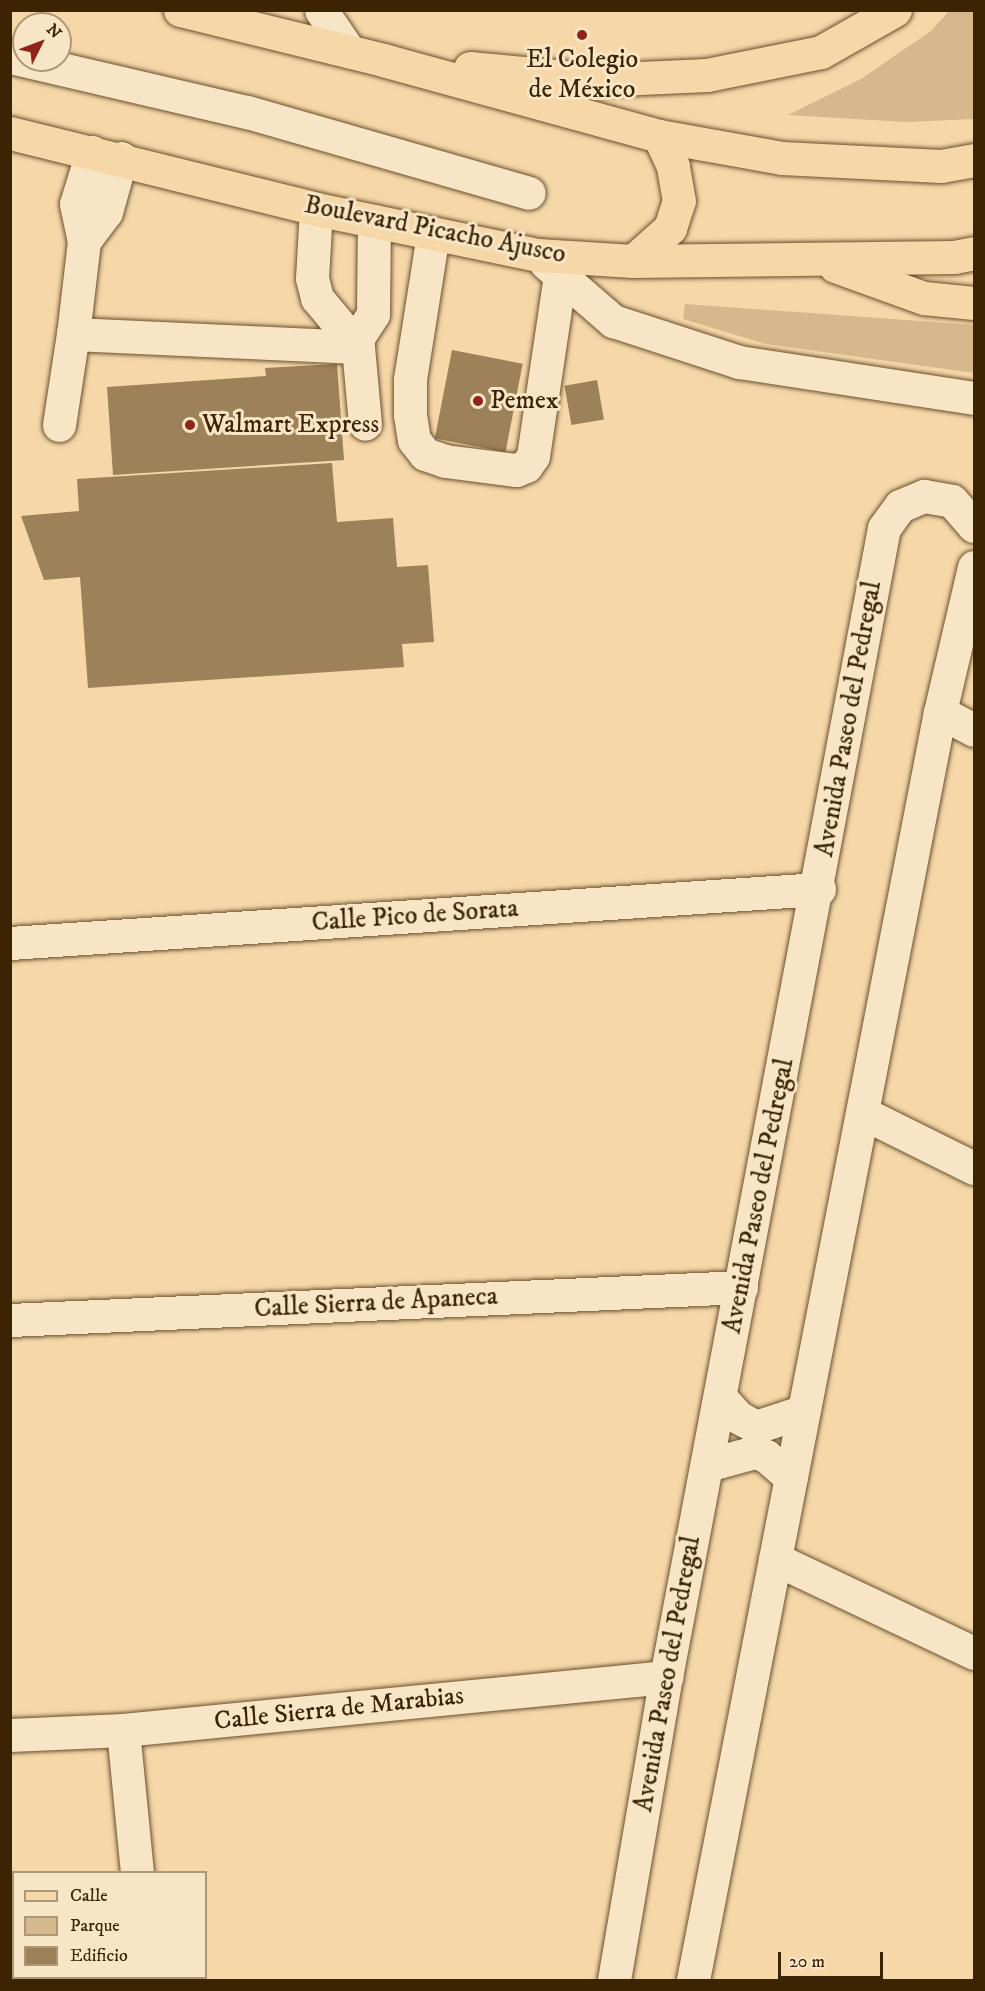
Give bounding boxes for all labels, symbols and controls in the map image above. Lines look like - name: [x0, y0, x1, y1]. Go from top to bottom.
- north arrow: [12, 12, 72, 72]
- text: N: [42, 20, 66, 43]
- marker: El Colegio de México: [575, 28, 589, 42]
- place label: El Colegio de México: [526, 44, 638, 106]
- street label: Boulevard Picacho Ajusco: [302, 189, 568, 271]
- place label: Pemex: [490, 385, 558, 417]
- marker: Pemex: [471, 394, 485, 408]
- place label: Walmart Express: [202, 409, 379, 441]
- marker: Walmart Express: [183, 418, 197, 432]
- street label: Avenida Paseo del Pedregal: [809, 579, 889, 859]
- street label: Calle Pico de Sorata: [311, 893, 519, 939]
- street label: Avenida Paseo del Pedregal: [717, 1056, 801, 1336]
- street label: Calle Sierra de Apaneca: [253, 1281, 499, 1325]
- street label: Avenida Paseo del Pedregal: [628, 1534, 708, 1814]
- street label: Calle Sierra de Marabias: [213, 1680, 465, 1738]
- legend: [12, 1871, 207, 1979]
- text: Calle: [70, 1885, 108, 1907]
- text: Parque: [70, 1915, 120, 1937]
- scale bar: [781, 1940, 886, 1978]
- text: Edificio: [70, 1945, 128, 1967]
- text: 20 m: [789, 1951, 825, 1973]

